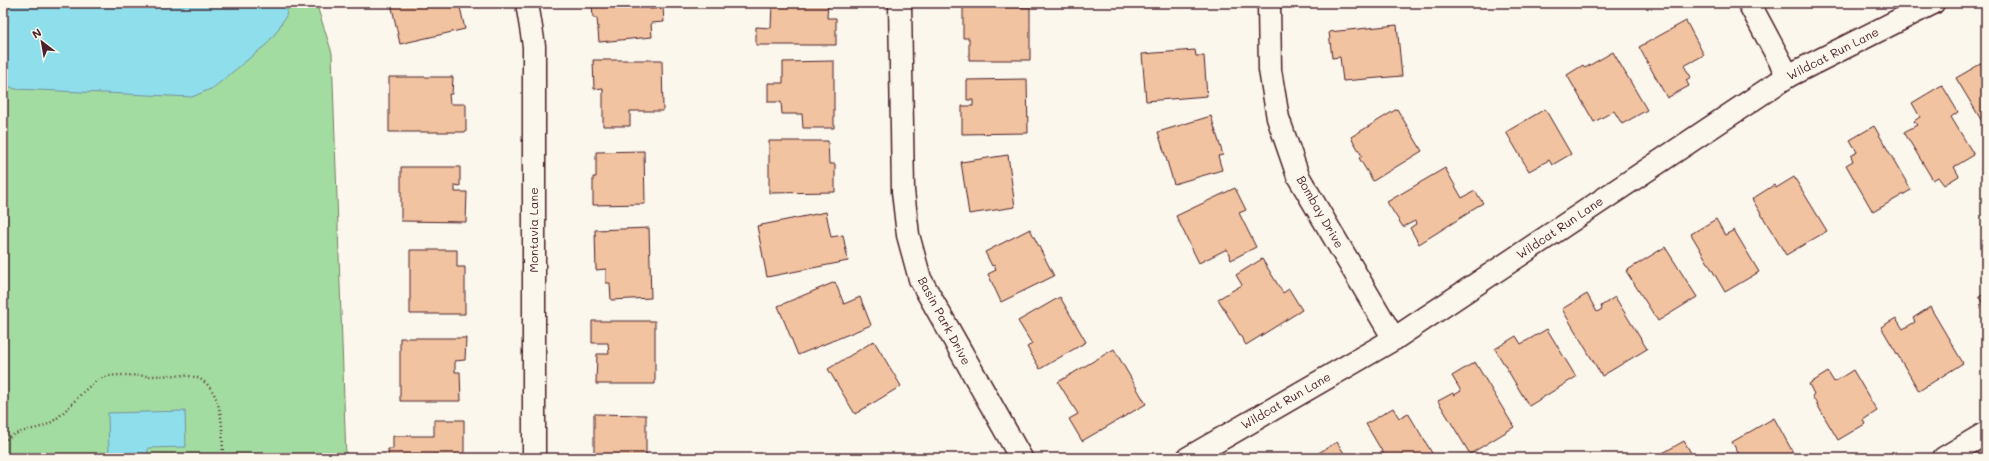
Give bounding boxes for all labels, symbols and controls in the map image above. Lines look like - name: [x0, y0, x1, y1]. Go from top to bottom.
- north arrow: [22, 22, 62, 62]
- street label: Wildcat Run Lane: [1784, 23, 1881, 83]
- text: N: [29, 24, 44, 42]
- street label: Bombay Drive: [1294, 172, 1348, 251]
- street label: Montavia Lane: [525, 187, 541, 273]
- street label: Wildcat Run Lane: [1513, 192, 1606, 262]
- street label: Basin Park Drive: [915, 274, 975, 367]
- street label: Wildcat Run Lane: [1238, 368, 1333, 432]

